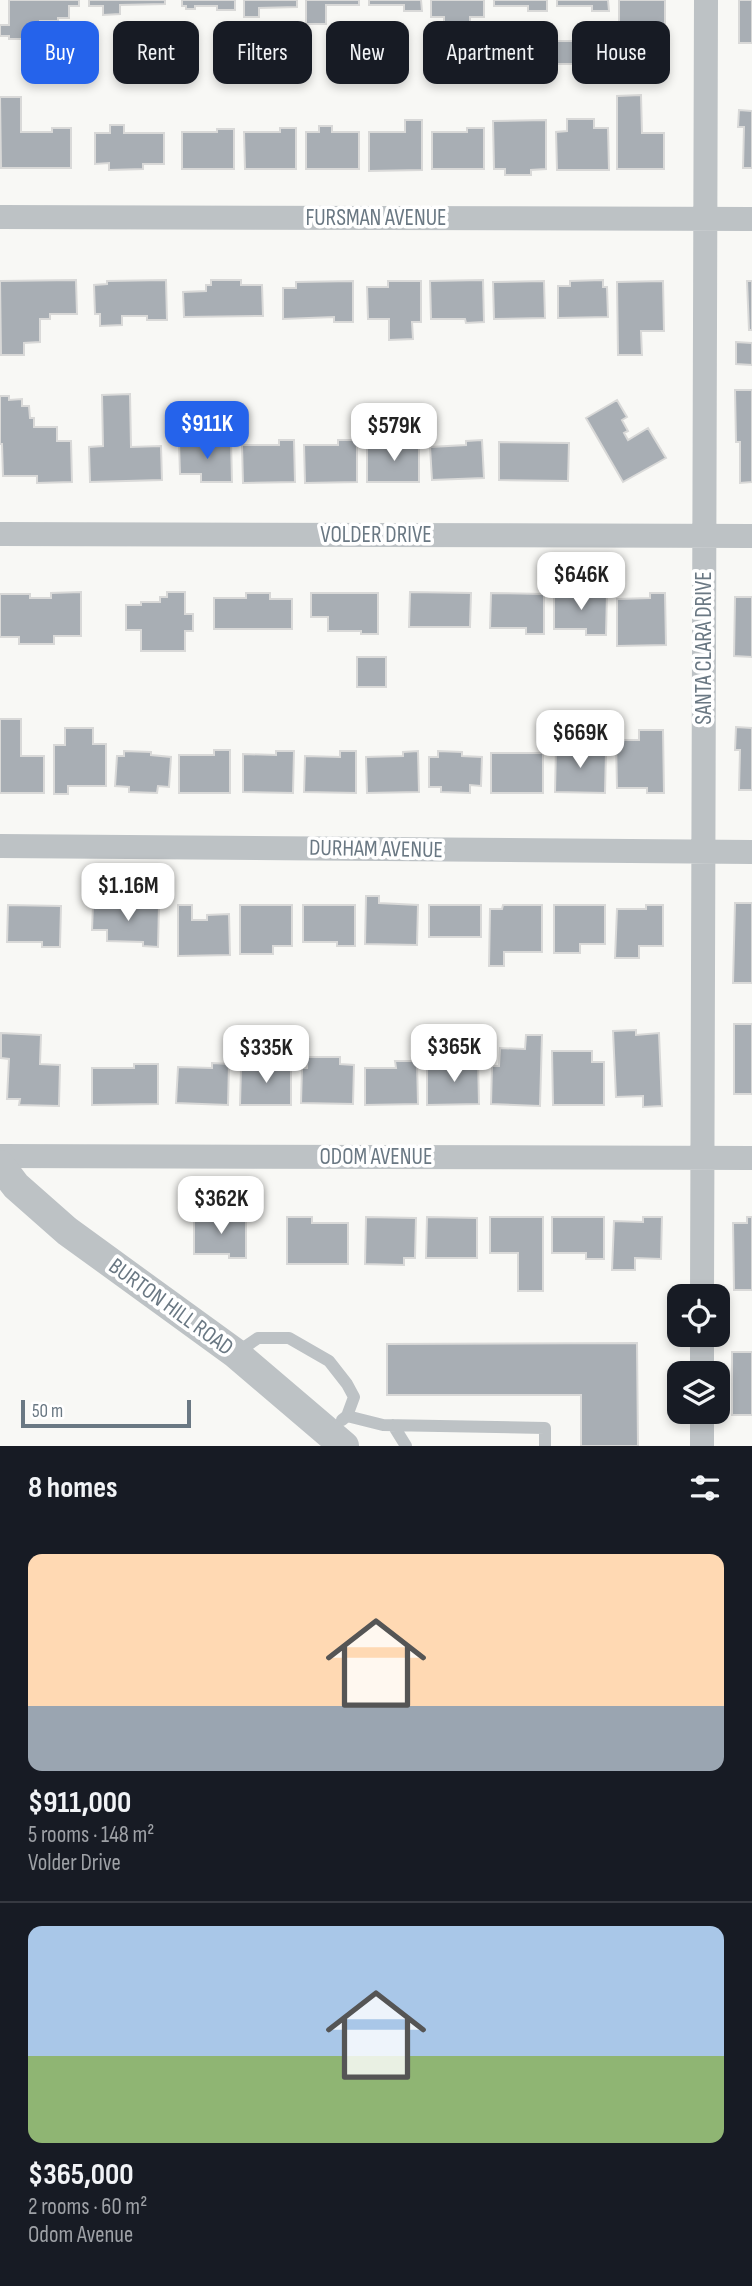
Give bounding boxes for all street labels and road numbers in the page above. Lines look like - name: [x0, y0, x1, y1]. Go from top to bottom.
- street label: FURSMAN AVENUE: [305, 204, 447, 232]
- street label: VOLDER DRIVE: [320, 521, 432, 549]
- street label: SANTA CLARA DRIVE: [690, 571, 718, 725]
- street label: DURHAM AVENUE: [309, 834, 443, 864]
- street label: ODOM AVENUE: [320, 1143, 432, 1171]
- street label: BURTON HILL ROAD: [103, 1252, 239, 1362]

